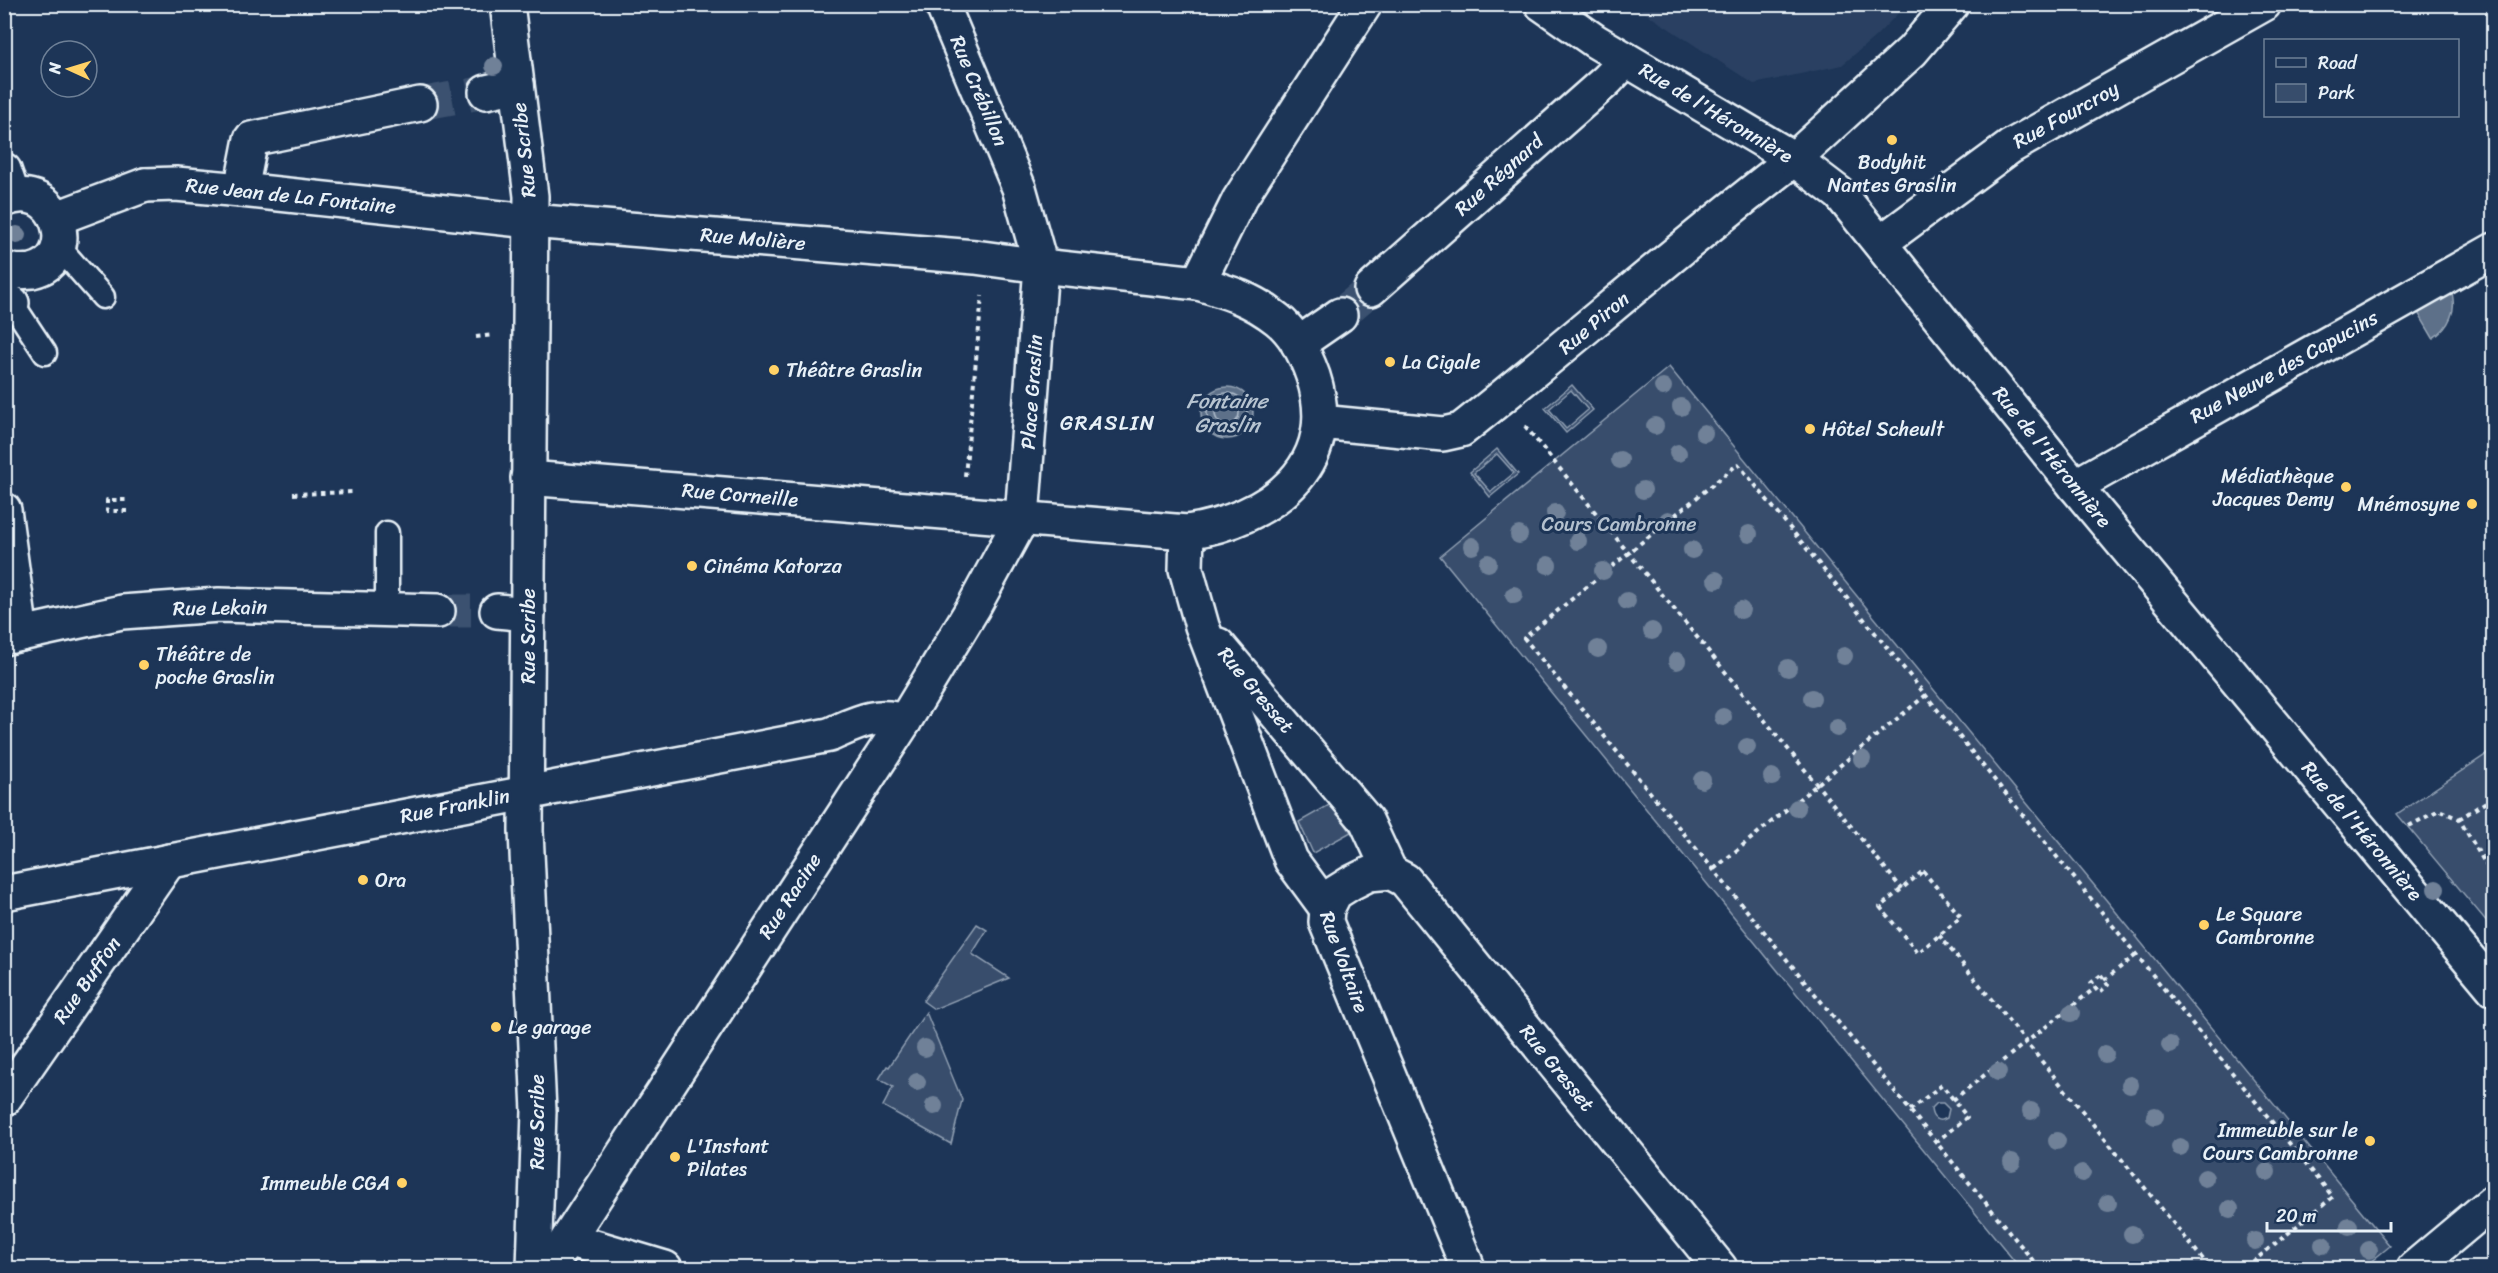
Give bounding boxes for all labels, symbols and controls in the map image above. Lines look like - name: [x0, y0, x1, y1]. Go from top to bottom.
- street label: Rue Crébillon: [940, 30, 1018, 152]
- north arrow: [39, 39, 99, 99]
- legend: [2264, 39, 2459, 117]
- text: Road: [2318, 47, 2358, 79]
- street label: Rue de l'Héronnière: [1632, 53, 1800, 173]
- text: N: [40, 61, 69, 76]
- street label: Rue Fourcroy: [2006, 71, 2126, 159]
- text: Park: [2318, 77, 2355, 109]
- street label: Rue Scribe: [502, 101, 546, 199]
- street label: Rue Régnard: [1446, 124, 1553, 225]
- marker: Bodyhit Nantes Graslin: [1885, 133, 1899, 147]
- place label: Bodyhit Nantes Graslin: [1828, 145, 1957, 203]
- street label: Rue Jean de La Fontaine: [184, 168, 398, 224]
- street label: Rue Molière: [699, 217, 807, 261]
- street label: Rue Piron: [1550, 282, 1638, 364]
- street label: Rue Neuve des Capucins: [2183, 300, 2385, 433]
- street label: Place Graslin: [1011, 333, 1053, 451]
- place label: La Cigale: [1402, 345, 1481, 380]
- place label: Théâtre Graslin: [786, 353, 922, 388]
- marker: La Cigale: [1383, 355, 1397, 369]
- marker: Théâtre Graslin: [767, 363, 781, 377]
- street label: Rue de l'Héronnière: [1983, 378, 2121, 536]
- water label: Fontaine Graslin: [1186, 382, 1270, 444]
- district label: GRASLIN: [1060, 404, 1156, 442]
- place label: Hôtel Scheult: [1822, 412, 1945, 447]
- marker: Hôtel Scheult: [1803, 422, 1817, 436]
- place label: Médiathèque Jacques Demy: [2212, 459, 2335, 517]
- street label: Rue Corneille: [680, 472, 800, 518]
- marker: Médiathèque Jacques Demy: [2339, 480, 2353, 494]
- place label: Mnémosyne: [2357, 487, 2460, 522]
- marker: Mnémosyne: [2465, 497, 2479, 511]
- park label: Cours Cambronne: [1541, 507, 1697, 542]
- place label: Cinéma Katorza: [704, 549, 843, 584]
- marker: Cinéma Katorza: [685, 559, 699, 573]
- street label: Rue Scribe: [511, 588, 546, 684]
- street label: Rue Lekain: [173, 590, 268, 626]
- place label: Théâtre de poche Graslin: [155, 637, 275, 695]
- street label: Rue Gresset: [1209, 639, 1303, 742]
- marker: Théâtre de poche Graslin: [137, 658, 151, 672]
- street label: Rue de l'Héronnière: [2292, 753, 2432, 910]
- street label: Rue Franklin: [397, 778, 513, 834]
- street label: Rue Racine: [749, 846, 831, 946]
- place label: Ora: [375, 863, 406, 898]
- marker: Ora: [356, 873, 370, 887]
- place label: Le Square Cambronne: [2216, 897, 2314, 955]
- street label: Rue Voltaire: [1309, 906, 1379, 1018]
- marker: Le Square Cambronne: [2197, 918, 2211, 932]
- street label: Rue Buffon: [44, 929, 130, 1031]
- place label: Le garage: [508, 1010, 591, 1045]
- street label: Rue Gresset: [1510, 1016, 1604, 1120]
- marker: Le garage: [489, 1020, 503, 1034]
- street label: Rue Scribe: [520, 1074, 555, 1170]
- place label: Immeuble sur le Cours Cambronne: [2203, 1113, 2358, 1171]
- place label: L'Instant Pilates: [687, 1129, 770, 1187]
- marker: Immeuble sur le Cours Cambronne: [2363, 1134, 2377, 1148]
- marker: L'Instant Pilates: [668, 1150, 682, 1164]
- place label: Immeuble CGA: [260, 1166, 390, 1201]
- marker: Immeuble CGA: [395, 1176, 409, 1190]
- scale bar: [2267, 1195, 2392, 1233]
- text: 20 m: [2276, 1200, 2316, 1232]

